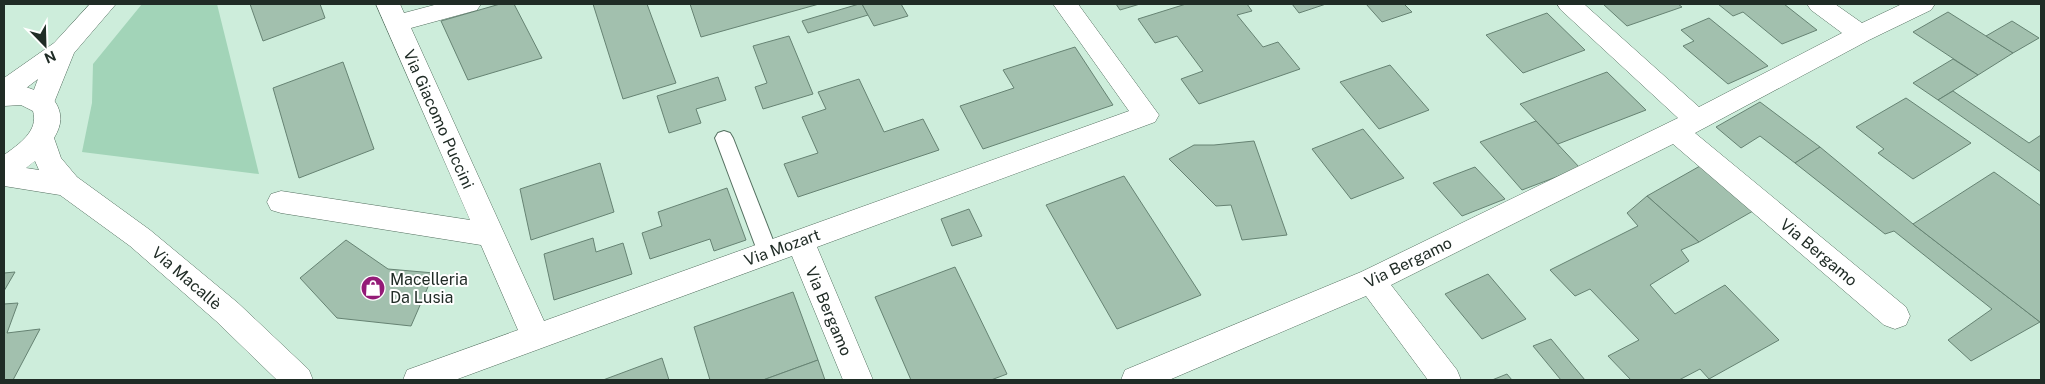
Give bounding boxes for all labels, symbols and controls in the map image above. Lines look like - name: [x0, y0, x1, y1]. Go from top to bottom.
- north arrow: [20, 20, 70, 70]
- text: N: [42, 47, 58, 66]
- street label: Via Giacomo Puccini: [399, 47, 478, 192]
- street label: Via Bergamo: [1776, 215, 1861, 290]
- street label: Via Mozart: [742, 225, 823, 270]
- street label: Via Bergamo: [1361, 233, 1455, 292]
- street label: Via Macallè: [148, 243, 225, 314]
- street label: Via Bergamo: [801, 264, 856, 359]
- place label: Macelleria Da Lusia: [390, 270, 468, 307]
- shop icon: Macelleria Da Lusia: [360, 275, 386, 301]

